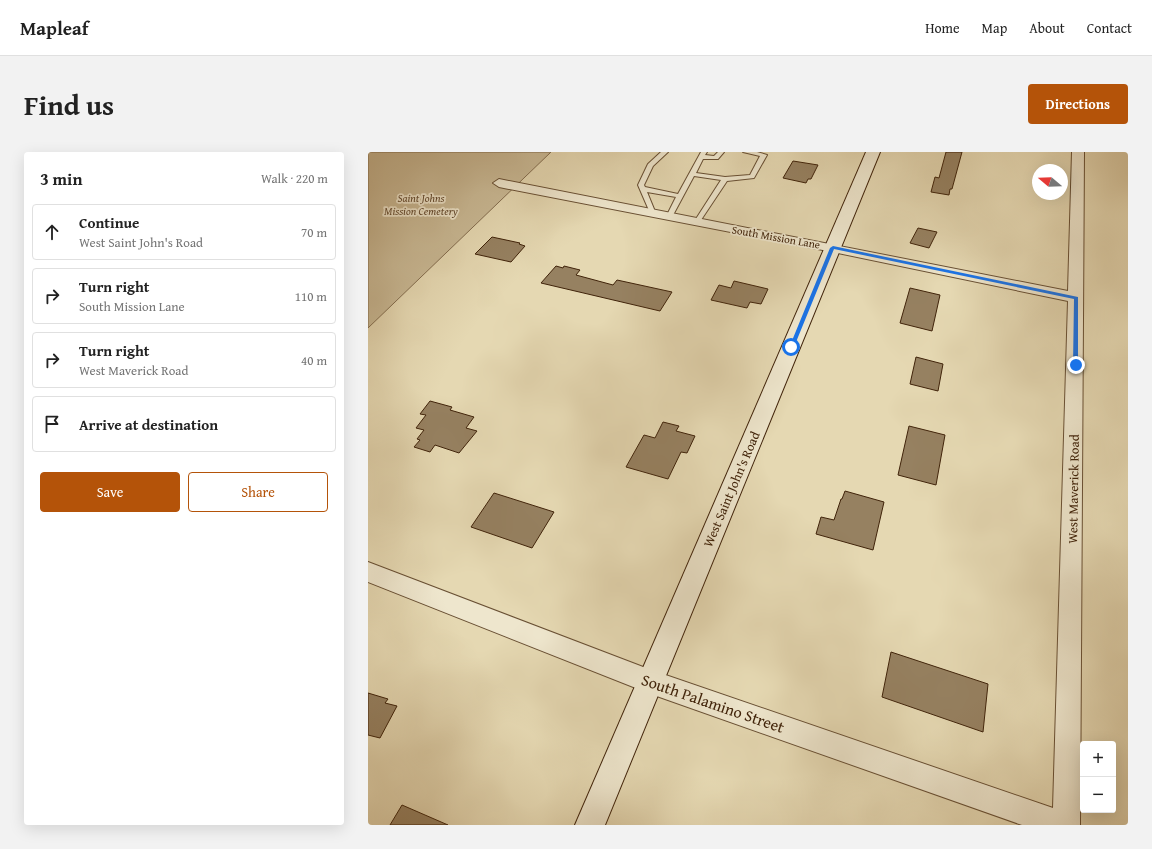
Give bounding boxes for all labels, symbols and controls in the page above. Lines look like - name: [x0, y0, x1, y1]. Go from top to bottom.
- text: Mapleaf: [20, 14, 89, 42]
- text: Home: [925, 18, 960, 38]
- text: Map: [982, 18, 1007, 38]
- text: About: [1029, 18, 1065, 38]
- text: Contact: [1087, 18, 1132, 38]
- text: Find us: [24, 84, 114, 125]
- button: Directions: [1028, 84, 1128, 124]
- north arrow: [1032, 164, 1068, 200]
- text: 3 min: [40, 166, 82, 191]
- text: Walk · 220 m: [261, 169, 328, 188]
- park label: Saint Johns Mission Cemetery: [384, 190, 458, 219]
- text: Continue: [79, 212, 140, 233]
- icon: ahead: [41, 221, 63, 243]
- street label: South Mission Lane: [731, 221, 821, 253]
- text: 70 m: [301, 223, 327, 242]
- text: West Saint John's Road: [79, 233, 203, 252]
- text: Turn right: [79, 276, 150, 297]
- icon: right: [41, 285, 63, 307]
- text: 110 m: [295, 287, 327, 306]
- text: South Mission Lane: [79, 297, 185, 316]
- route start: [782, 338, 800, 356]
- text: Turn right: [79, 340, 150, 361]
- icon: right: [41, 349, 63, 371]
- text: 40 m: [301, 351, 327, 370]
- route end: [1067, 356, 1085, 374]
- text: West Maverick Road: [79, 361, 188, 380]
- icon: arrive: [41, 413, 63, 435]
- text: Arrive at destination: [79, 414, 218, 435]
- street label: West Saint John's Road: [698, 428, 764, 550]
- street label: West Maverick Road: [1063, 434, 1084, 544]
- button: Save: [40, 472, 180, 512]
- button: Share: [188, 472, 328, 512]
- street label: South Palamino Street: [638, 667, 788, 739]
- map controls: [1080, 741, 1116, 813]
- button: +: [1080, 741, 1116, 777]
- button: −: [1080, 777, 1116, 813]

